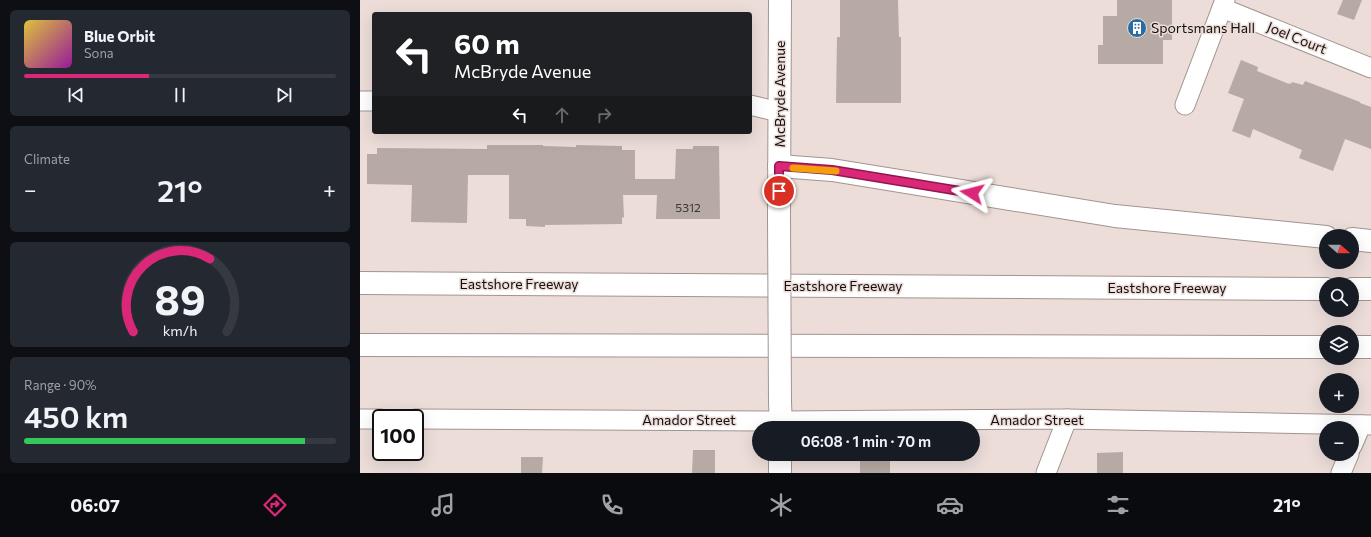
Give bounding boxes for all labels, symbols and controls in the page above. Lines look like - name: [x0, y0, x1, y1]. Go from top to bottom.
- building icon: Sportsmans Hall: [1126, 17, 1148, 39]
- street label: Joel Court: [1265, 18, 1330, 57]
- place label: Sportsmans Hall: [1151, 19, 1255, 36]
- text: 60 m: [454, 26, 520, 60]
- text: Blue Orbit: [84, 27, 155, 45]
- icon: left: [388, 28, 440, 80]
- street label: McBryde Avenue: [771, 41, 788, 147]
- text: Sona: [84, 45, 114, 61]
- text: McBryde Avenue: [454, 60, 591, 82]
- icon: previous: [65, 84, 87, 106]
- icon: pause: [169, 84, 191, 106]
- icon: next: [273, 84, 295, 106]
- icon: left: [509, 104, 531, 126]
- icon: ahead: [551, 104, 573, 126]
- icon: right: [593, 104, 615, 126]
- text: Climate: [24, 151, 70, 167]
- text: 21°: [157, 171, 202, 208]
- position arrow: [951, 172, 993, 214]
- pin: [762, 174, 796, 208]
- text: −: [24, 176, 37, 203]
- text: +: [323, 176, 336, 203]
- icon: arrive: [768, 180, 790, 202]
- house number: 5312: [675, 200, 701, 214]
- north arrow: [1319, 229, 1359, 269]
- map controls: [1319, 229, 1359, 461]
- text: 89: [154, 273, 206, 324]
- street label: Eastshore Freeway: [459, 275, 579, 292]
- street label: Eastshore Freeway: [783, 277, 903, 294]
- button: search: [1319, 277, 1359, 317]
- street label: Eastshore Freeway: [1107, 279, 1227, 296]
- text: km/h: [163, 321, 197, 339]
- button: layers: [1319, 325, 1359, 365]
- button: +: [1319, 373, 1359, 413]
- text: Range · 90%: [24, 377, 97, 393]
- text: 450 km: [24, 397, 128, 434]
- speed limit sign: 100: [372, 409, 424, 461]
- street label: Amador Street: [642, 411, 736, 428]
- street label: Amador Street: [990, 411, 1084, 428]
- button: −: [1319, 421, 1359, 461]
- text: 06:08 · 1 min · 70 m: [801, 432, 931, 450]
- icon: directions: [261, 491, 289, 519]
- icon: music: [429, 491, 457, 519]
- icon: phone: [598, 491, 626, 519]
- icon: climate: [767, 491, 795, 519]
- icon: car: [936, 491, 964, 519]
- icon: filters: [1104, 491, 1132, 519]
- text: 06:07: [70, 494, 120, 516]
- text: 21°: [1273, 494, 1301, 516]

